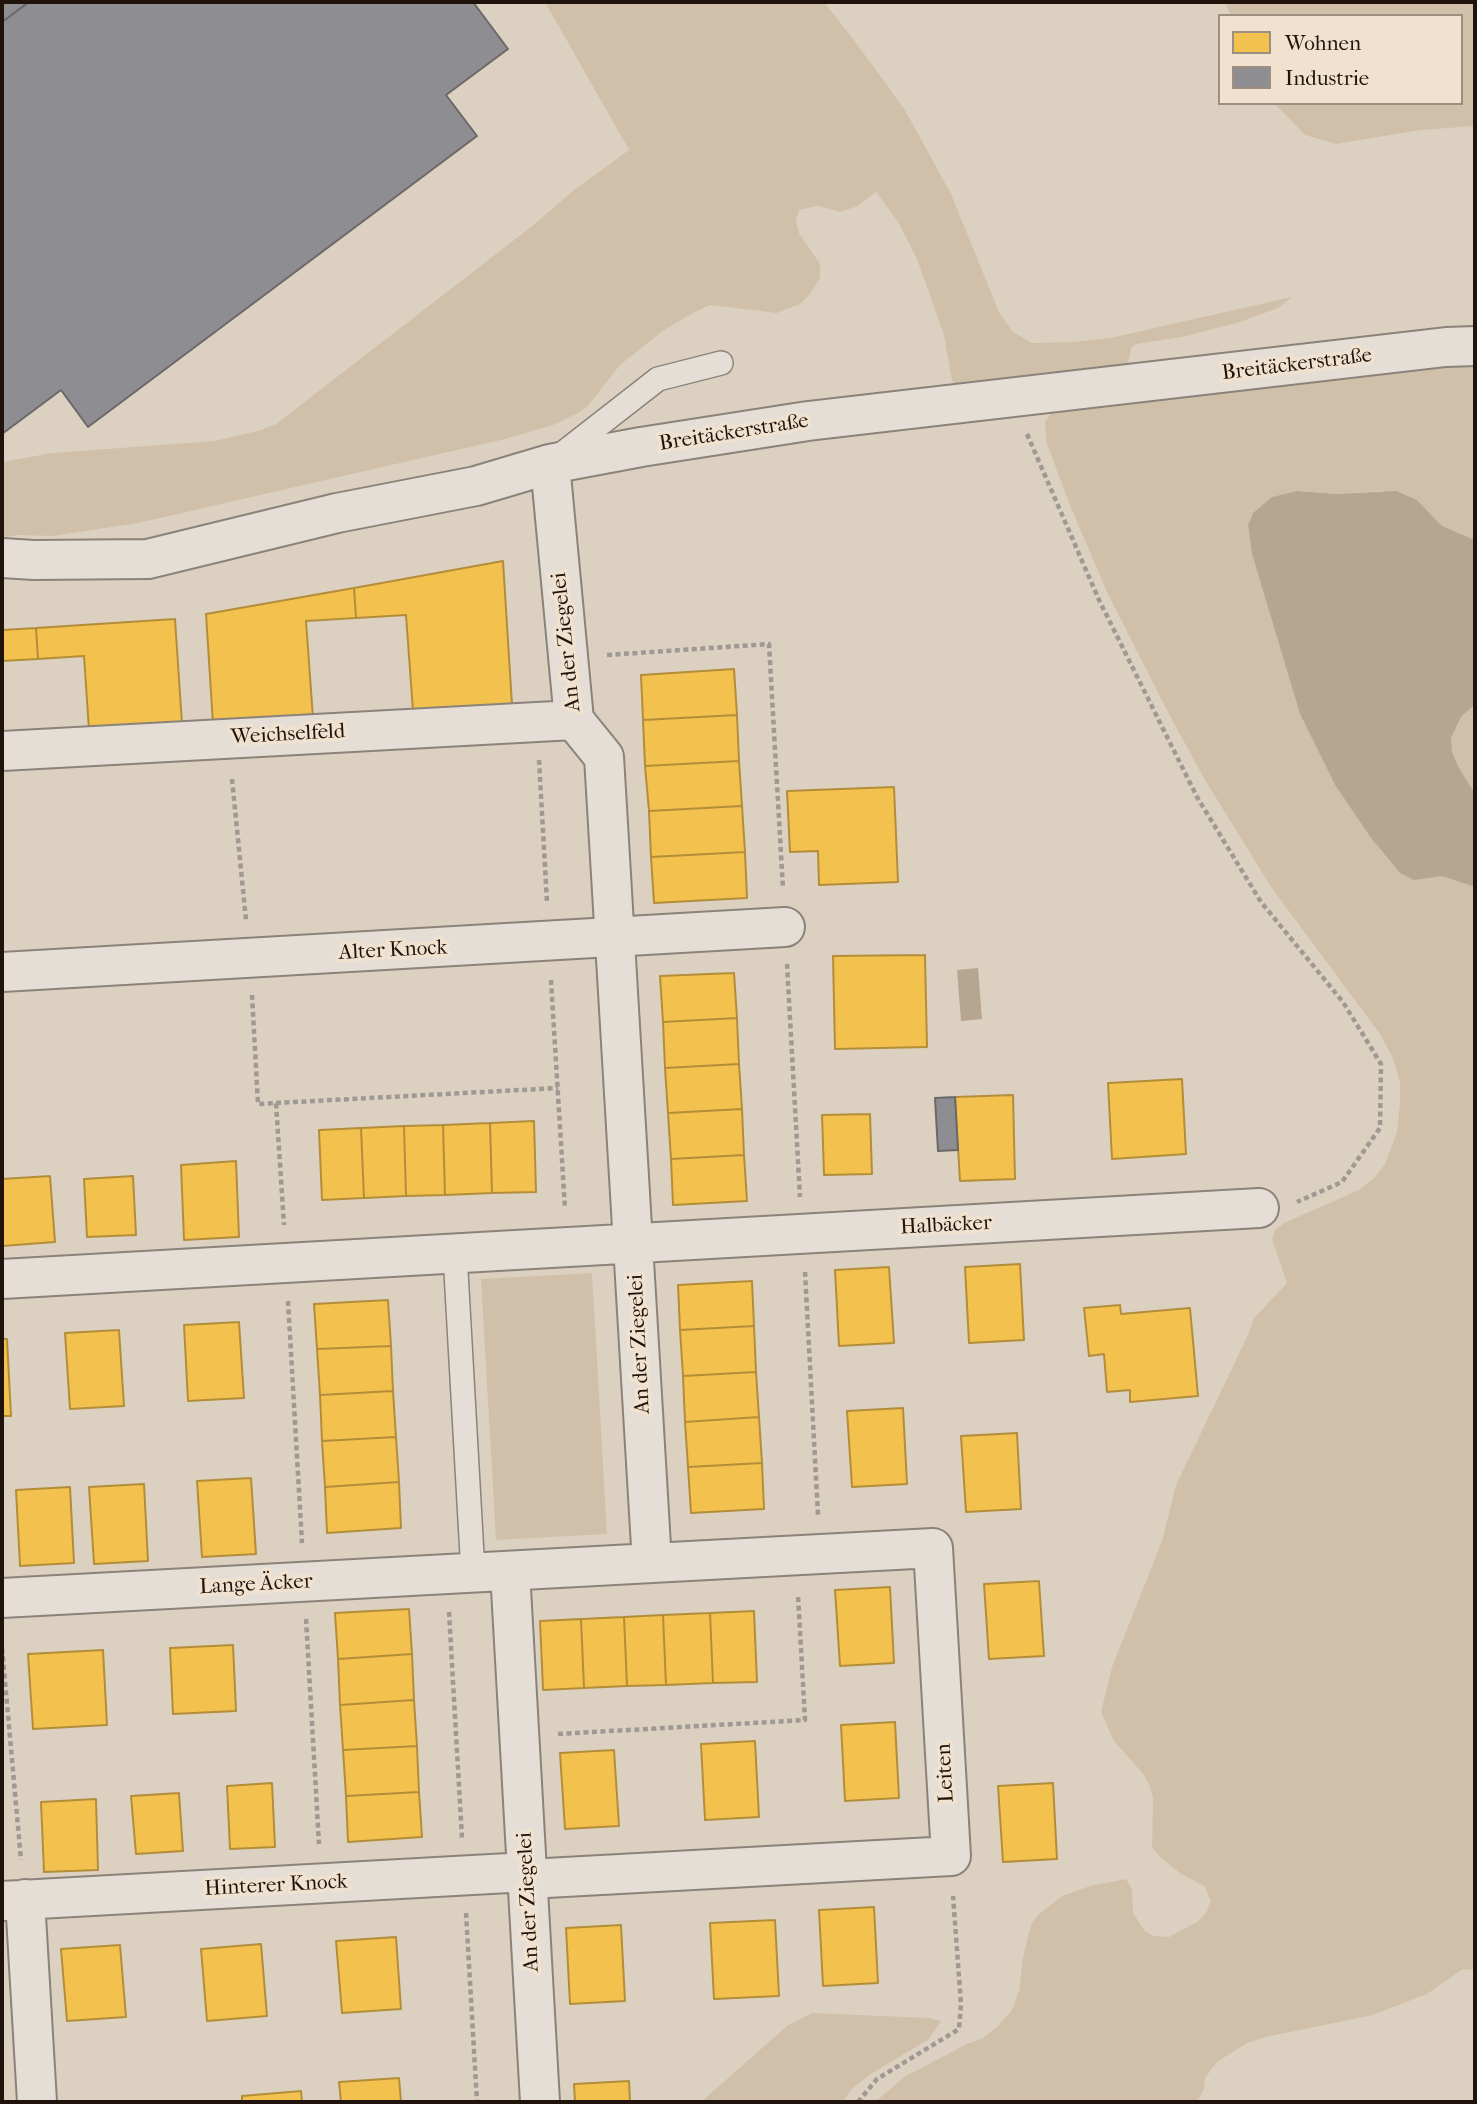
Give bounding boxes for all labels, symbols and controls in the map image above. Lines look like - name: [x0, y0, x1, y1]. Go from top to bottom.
- legend: [1218, 14, 1463, 105]
- text: Wohnen: [1285, 31, 1361, 55]
- text: Industrie: [1285, 66, 1369, 90]
- street label: Breitäckerstraße: [1221, 343, 1373, 387]
- street label: Breitäckerstraße: [657, 409, 811, 457]
- street label: An der Ziegelei: [547, 571, 587, 713]
- street label: Weichselfeld: [230, 719, 346, 751]
- street label: Alter Knock: [338, 936, 448, 966]
- street label: Halbäcker: [900, 1211, 992, 1241]
- street label: An der Ziegelei: [624, 1273, 656, 1415]
- street label: Lange Äcker: [199, 1569, 313, 1601]
- street label: Leiten: [932, 1743, 960, 1803]
- street label: An der Ziegelei: [513, 1831, 545, 1973]
- street label: Hinterer Knock: [204, 1870, 348, 1902]

